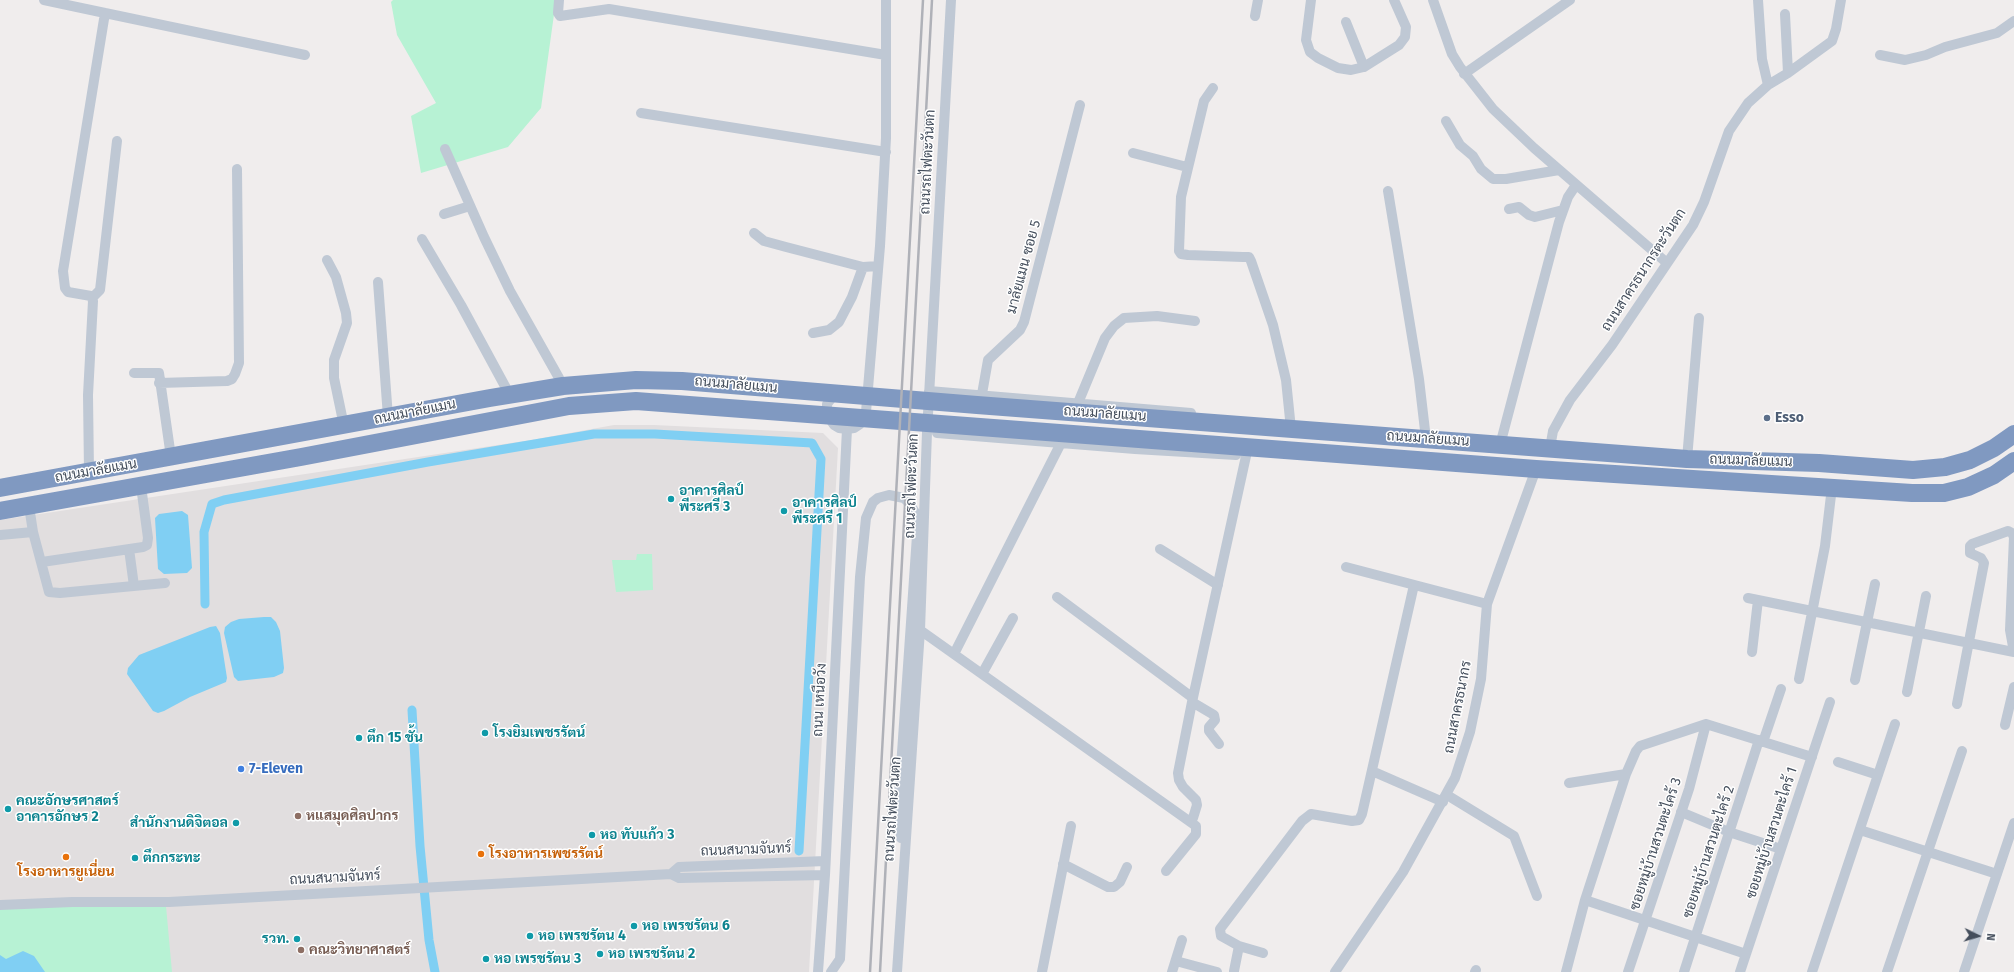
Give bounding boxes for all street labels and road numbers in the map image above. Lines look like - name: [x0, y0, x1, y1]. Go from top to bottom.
- street label: ถนนรถไฟตะวันตก: [917, 109, 939, 215]
- street label: ถนนสาครธนากรตะวันตก: [1598, 206, 1690, 334]
- street label: มาลัยแมน ซอย 5: [1003, 218, 1045, 316]
- street label: ถนนมาลัยแมน: [694, 373, 778, 397]
- street label: ถนนมาลัยแมน: [373, 396, 457, 428]
- street label: ถนนมาลัยแมน: [1063, 403, 1147, 425]
- street label: ถนนมาลัยแมน: [1386, 428, 1470, 450]
- street label: ถนนรถไฟตะวันตก: [902, 433, 922, 539]
- street label: ถนนมาลัยแมน: [1709, 451, 1793, 471]
- street label: ถนนมาลัยแมน: [54, 456, 138, 486]
- street label: ถนนสาครธนากร: [1441, 659, 1475, 755]
- street label: ถนน เหนือวัง: [810, 663, 830, 737]
- street label: ถนนรถไฟตะวันตก: [881, 756, 905, 862]
- street label: ซอยหมู่บ้านสวนตะไคร้ 1: [1743, 765, 1801, 901]
- street label: ซอยหมู่บ้านสวนตะไคร้ 3: [1627, 775, 1685, 913]
- street label: ซอยหมู่บ้านสวนตะไคร้ 2: [1680, 784, 1738, 920]
- street label: ถนนสนามจันทร์: [700, 840, 792, 860]
- street label: ถนนสนามจันทร์: [289, 867, 381, 889]

